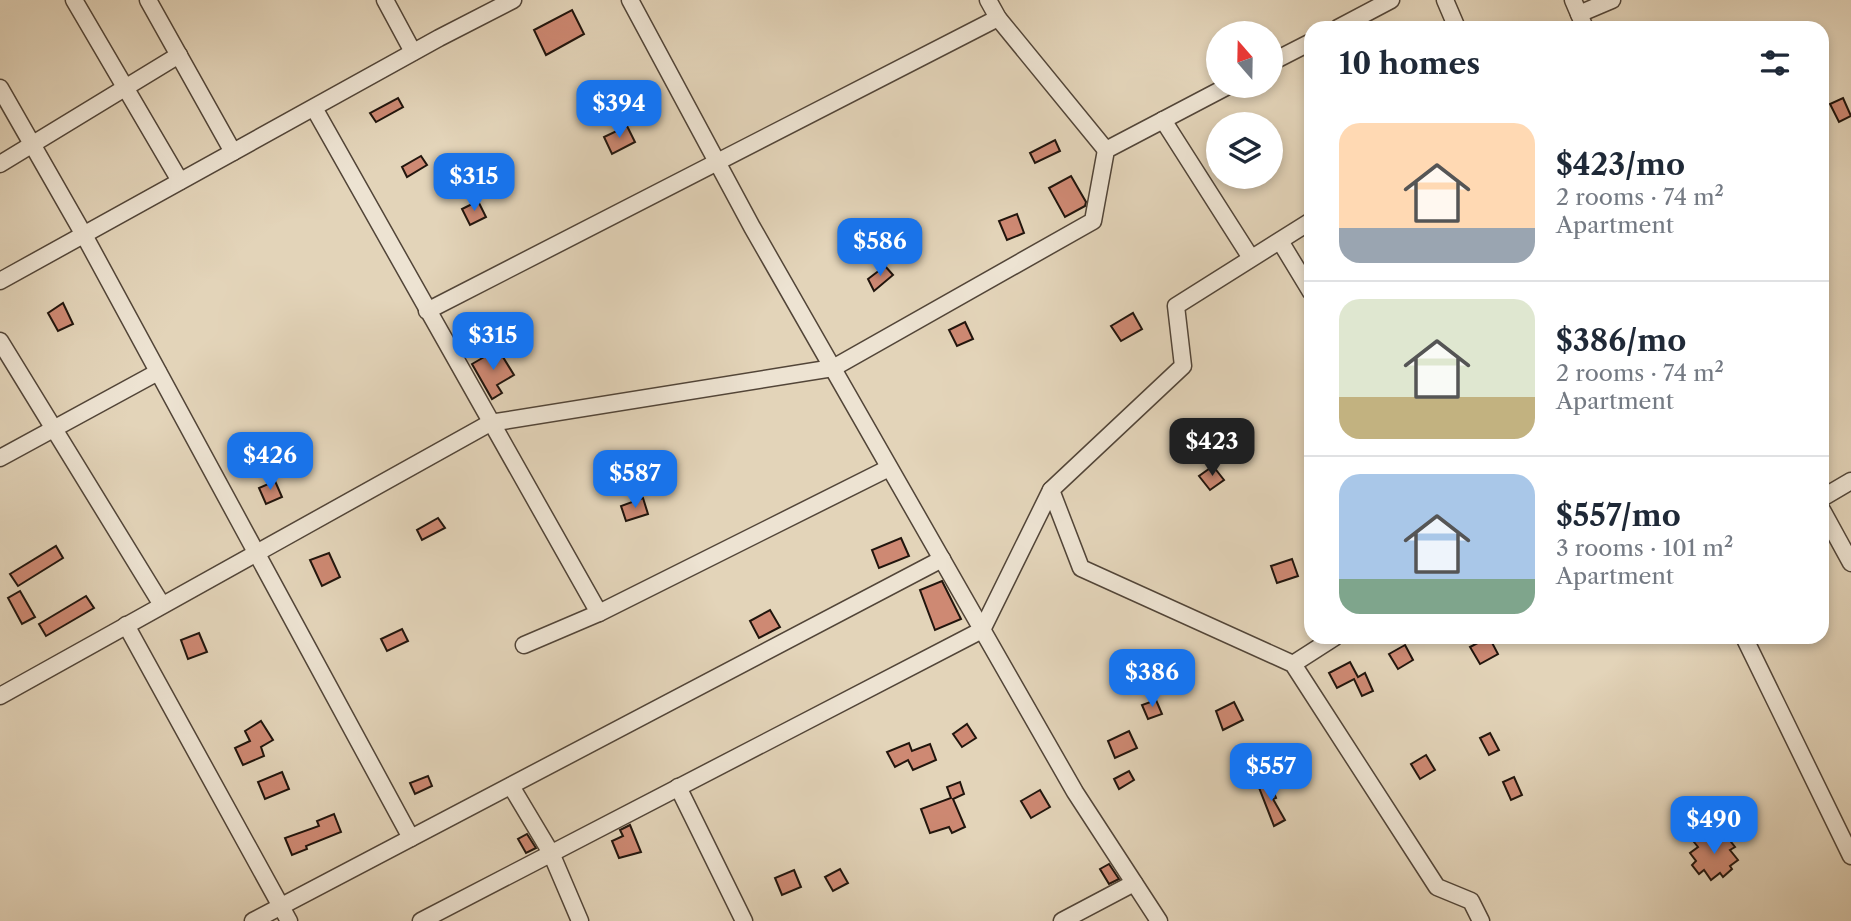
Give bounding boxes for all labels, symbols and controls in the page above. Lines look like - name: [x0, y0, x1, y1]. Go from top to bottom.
- north arrow: [1206, 21, 1283, 98]
- map controls: [1206, 21, 1283, 189]
- icon: filters: [1756, 44, 1794, 82]
- text: 10 homes: [1339, 45, 1480, 82]
- pin: $394: [578, 80, 660, 140]
- text: $394: [592, 89, 646, 117]
- button: layers: [1206, 112, 1283, 189]
- text: $423/mo: [1556, 146, 1685, 183]
- icon: home: [1395, 151, 1479, 235]
- pin: $315: [433, 154, 515, 213]
- text: $315: [450, 162, 498, 190]
- text: 2 rooms · 74 m²: [1556, 183, 1724, 211]
- text: Apartment: [1556, 211, 1674, 239]
- pin: $586: [839, 218, 921, 278]
- text: $586: [853, 227, 907, 255]
- pin: $315: [452, 312, 534, 372]
- text: $315: [469, 321, 517, 349]
- text: $386/mo: [1556, 322, 1686, 359]
- icon: home: [1395, 327, 1479, 411]
- text: 2 rooms · 74 m²: [1556, 359, 1724, 387]
- text: Apartment: [1556, 387, 1674, 415]
- pin: $423: [1171, 419, 1253, 478]
- text: $423: [1185, 427, 1239, 455]
- pin: $426: [229, 433, 311, 492]
- text: $426: [243, 441, 297, 469]
- pin: $587: [594, 450, 676, 510]
- text: $587: [609, 459, 661, 487]
- text: $557/mo: [1556, 497, 1681, 534]
- icon: home: [1395, 502, 1479, 586]
- text: 3 rooms · 101 m²: [1556, 534, 1733, 562]
- text: Apartment: [1556, 562, 1674, 590]
- pin: $386: [1111, 650, 1193, 709]
- text: $386: [1125, 658, 1179, 686]
- pin: $557: [1230, 744, 1312, 803]
- text: $557: [1246, 752, 1296, 780]
- pin: $490: [1673, 796, 1755, 856]
- text: $490: [1687, 805, 1741, 833]

